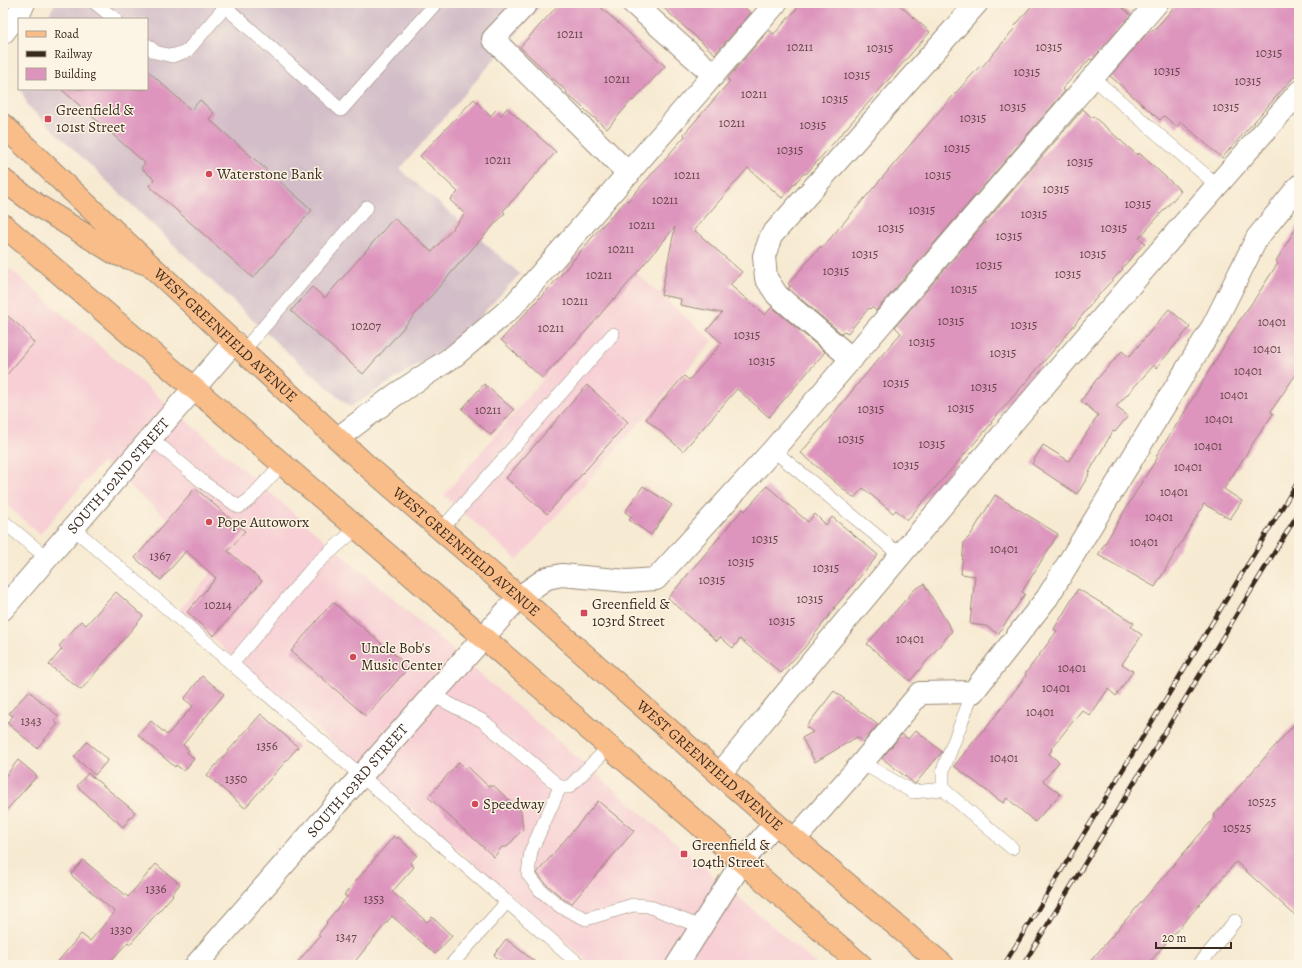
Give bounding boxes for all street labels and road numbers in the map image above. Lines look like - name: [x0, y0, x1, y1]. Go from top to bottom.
- street label: WEST GREENFIELD AVENUE: [149, 263, 302, 406]
- street label: SOUTH 102ND STREET: [63, 413, 174, 538]
- street label: WEST GREENFIELD AVENUE: [388, 482, 544, 621]
- street label: WEST GREENFIELD AVENUE: [632, 695, 787, 835]
- street label: SOUTH 103RD STREET: [302, 719, 413, 841]

